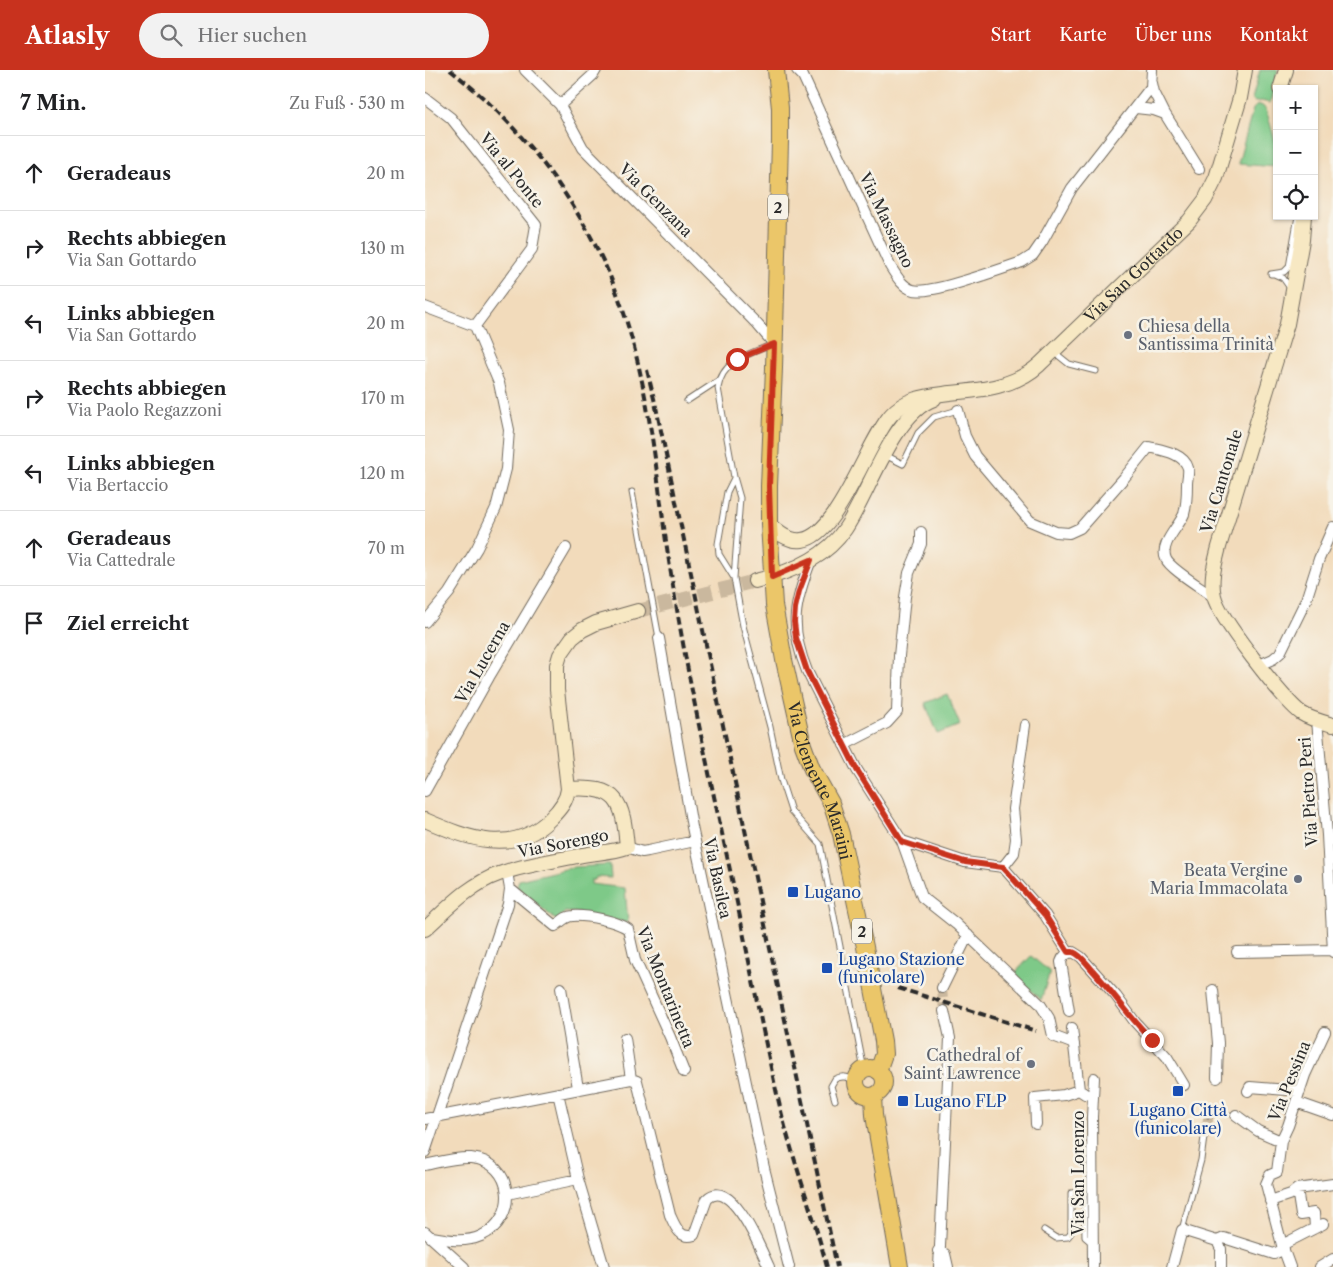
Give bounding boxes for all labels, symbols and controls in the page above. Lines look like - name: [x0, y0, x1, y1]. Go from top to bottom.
- search box: [139, 13, 489, 58]
- text: Atlasly: [25, 21, 109, 50]
- icon: search: [157, 21, 185, 49]
- text: Hier suchen: [197, 24, 307, 47]
- text: Start: [991, 24, 1031, 46]
- text: Karte: [1059, 24, 1107, 46]
- text: Über uns: [1135, 24, 1212, 46]
- text: Kontakt: [1240, 24, 1308, 46]
- map controls: [1273, 85, 1318, 220]
- button: +: [1273, 85, 1318, 130]
- text: 7 Min.: [20, 90, 86, 115]
- text: Zu Fuß · 530 m: [289, 93, 405, 113]
- street label: Via al Ponte: [475, 128, 548, 212]
- button: −: [1273, 130, 1318, 175]
- street label: Via Genzana: [614, 158, 697, 241]
- icon: ahead: [20, 159, 48, 187]
- text: Geradeaus: [67, 162, 171, 185]
- text: 20 m: [366, 163, 405, 183]
- street label: Via Massagno: [855, 168, 919, 271]
- button: locate: [1273, 175, 1318, 220]
- road number: 2: [768, 194, 788, 220]
- street label: Via San Gottardo: [1079, 222, 1187, 327]
- text: Rechts abbiegen: [67, 227, 227, 250]
- icon: right: [20, 234, 48, 262]
- text: 130 m: [360, 238, 405, 258]
- text: Via San Gottardo: [67, 250, 197, 270]
- text: Links abbiegen: [67, 302, 215, 325]
- icon: left: [20, 309, 48, 337]
- text: 20 m: [366, 313, 405, 333]
- place label: Chiesa della Santissima Trinità: [1138, 316, 1274, 354]
- text: Via San Gottardo: [67, 325, 197, 345]
- marker: Chiesa della Santissima Trinità: [1122, 329, 1134, 341]
- route start: [726, 348, 749, 371]
- text: Rechts abbiegen: [67, 377, 227, 400]
- icon: right: [20, 384, 48, 412]
- text: 170 m: [361, 388, 405, 408]
- text: Via Paolo Regazzoni: [67, 400, 222, 420]
- street label: Via Cantonale: [1195, 427, 1246, 536]
- text: Links abbiegen: [67, 452, 215, 475]
- icon: left: [20, 459, 48, 487]
- text: 120 m: [360, 463, 405, 483]
- text: Via Bertaccio: [67, 475, 168, 495]
- text: Geradeaus: [67, 527, 171, 550]
- icon: ahead: [20, 534, 48, 562]
- text: 70 m: [368, 538, 405, 558]
- text: Via Cattedrale: [67, 550, 176, 570]
- icon: arrive: [20, 609, 48, 637]
- text: Ziel erreicht: [67, 612, 189, 635]
- street label: Via Lucerna: [450, 617, 514, 708]
- street label: Via Clemente Maraini: [783, 699, 856, 862]
- street label: Via Pietro Peri: [1294, 736, 1322, 849]
- street label: Via Sorengo: [515, 824, 610, 862]
- street label: Via Basilea: [699, 835, 736, 921]
- place label: Beata Vergine Maria Immacolata: [1150, 860, 1289, 898]
- marker: Beata Vergine Maria Immacolata: [1292, 873, 1304, 885]
- place label: Lugano: [804, 882, 861, 902]
- marker: Lugano: [786, 885, 800, 899]
- road number: 2: [852, 918, 872, 944]
- street label: Via Montarinetta: [632, 923, 700, 1051]
- place label: Lugano Stazione (funicolare): [838, 949, 965, 987]
- marker: Lugano Stazione (funicolare): [820, 961, 834, 975]
- route end: [1141, 1029, 1164, 1052]
- street label: Via Pessina: [1263, 1037, 1314, 1125]
- place label: Cathedral of Saint Lawrence: [904, 1045, 1023, 1083]
- marker: Cathedral of Saint Lawrence: [1025, 1058, 1037, 1070]
- marker: Lugano Città (funicolare): [1171, 1084, 1185, 1098]
- place label: Lugano FLP: [914, 1091, 1007, 1111]
- marker: Lugano FLP: [896, 1094, 910, 1108]
- place label: Lugano Città (funicolare): [1129, 1100, 1228, 1138]
- street label: Via San Lorenzo: [1068, 1110, 1088, 1237]

